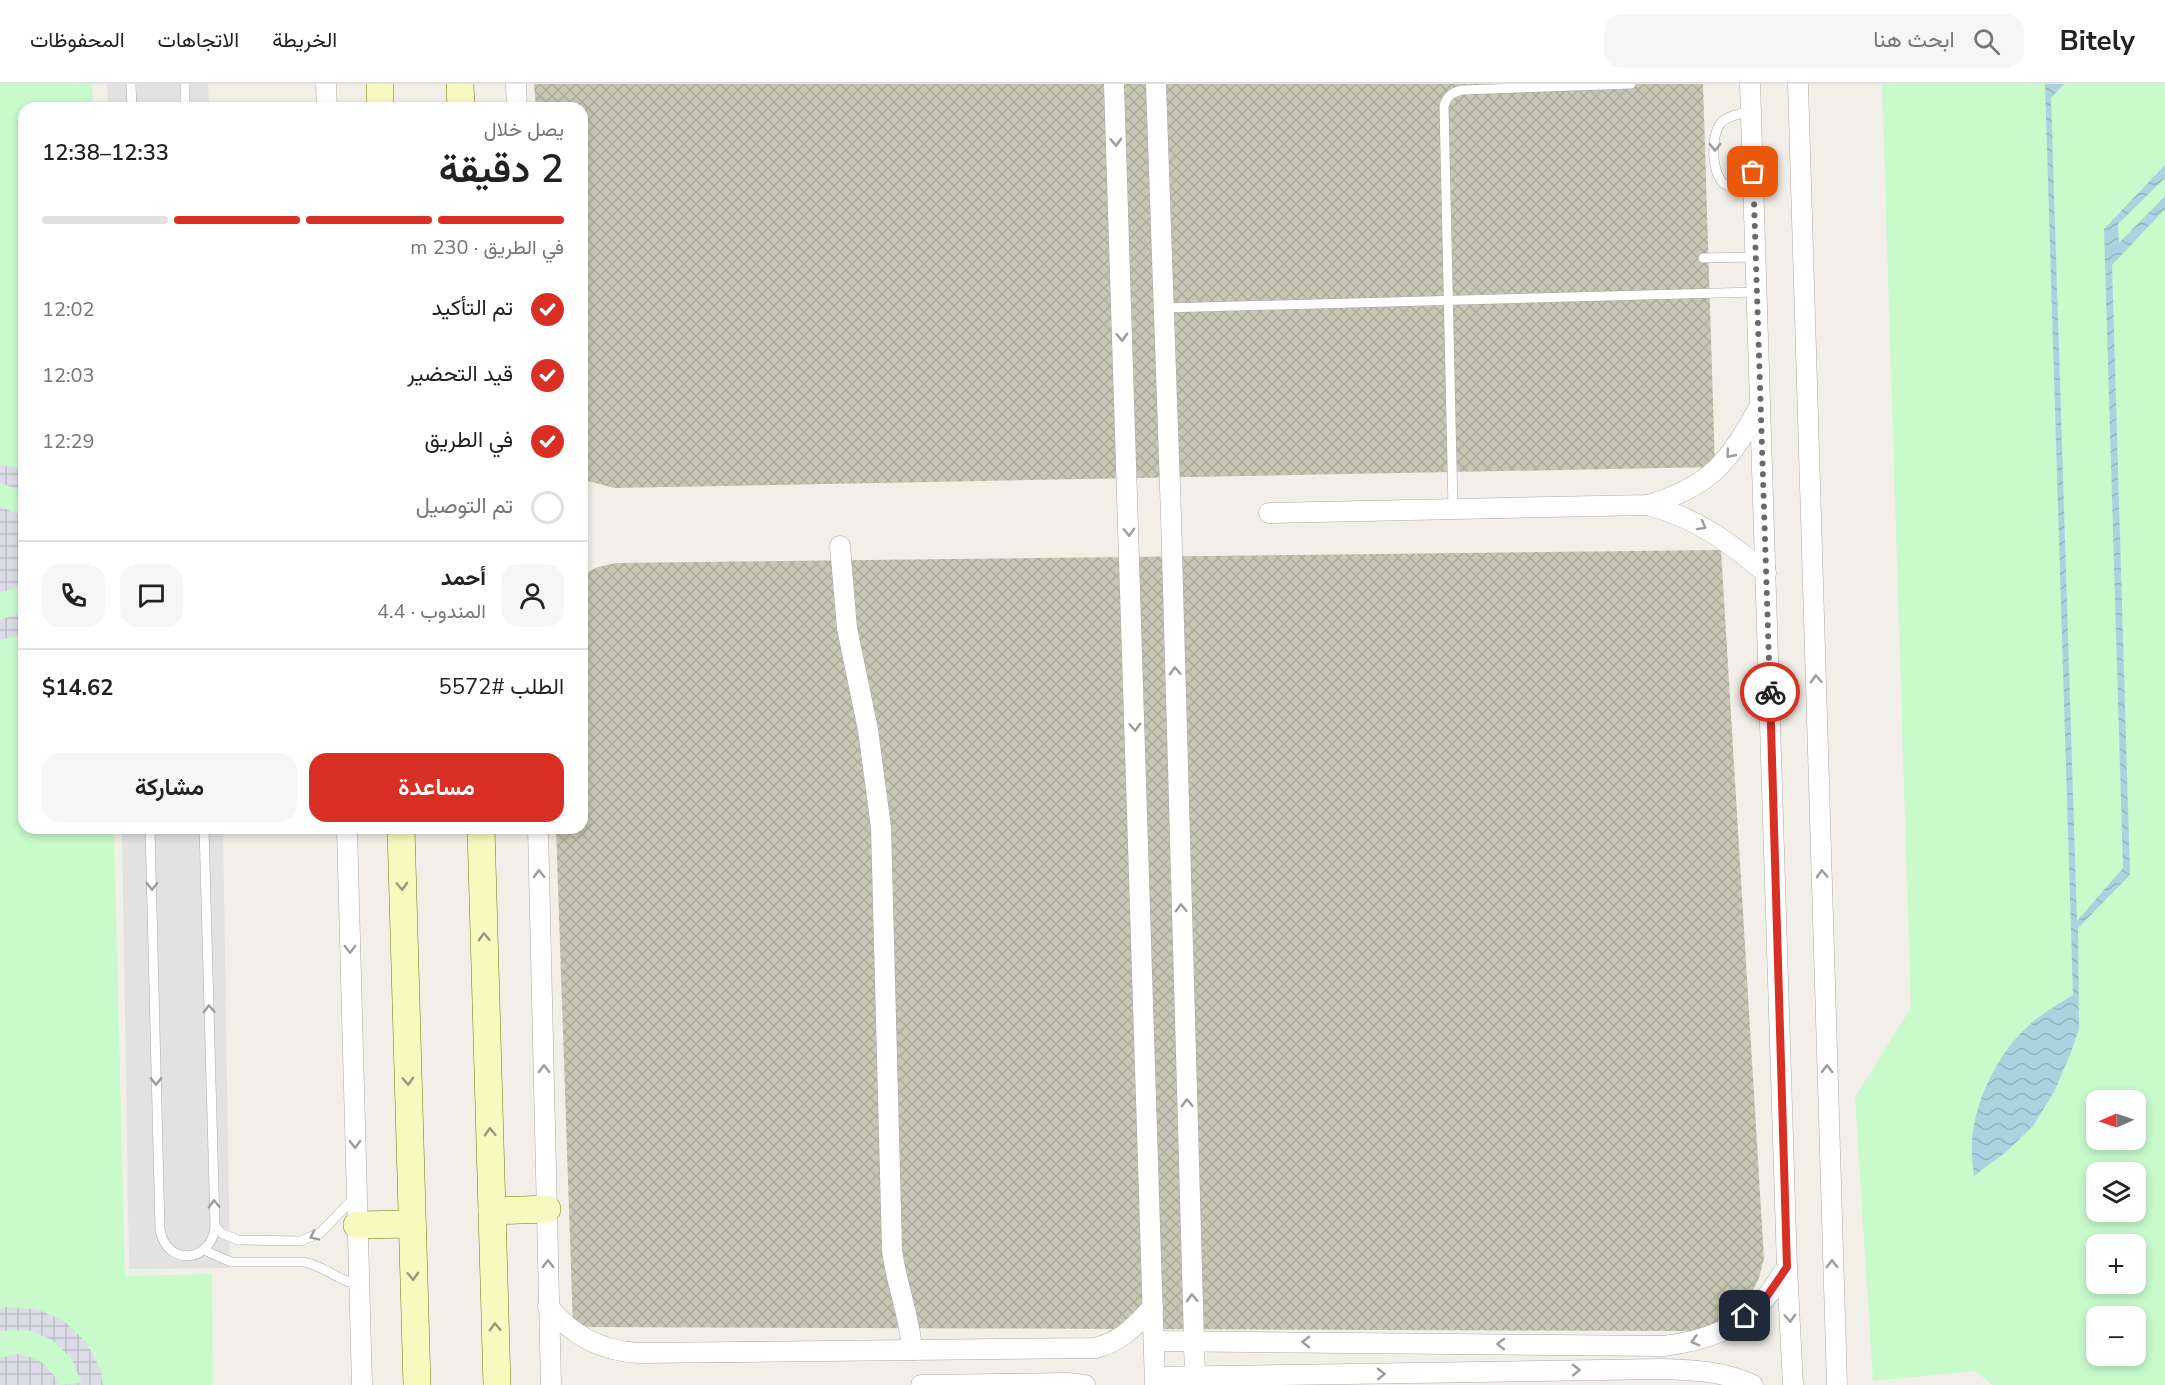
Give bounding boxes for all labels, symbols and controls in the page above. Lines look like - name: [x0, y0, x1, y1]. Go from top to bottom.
- search box: [1604, 14, 2024, 68]
- text: Bitely: [2060, 22, 2135, 60]
- text: ابحث هنا: [1873, 25, 1955, 55]
- icon: search: [1970, 25, 2003, 58]
- text: المحفوظات: [30, 26, 125, 54]
- text: الاتجاهات: [158, 26, 239, 54]
- text: الخريطة: [272, 26, 337, 54]
- text: يصل خلال: [484, 116, 564, 143]
- text: 12:33–12:38: [42, 138, 169, 168]
- one-way arrow: [1109, 138, 1122, 147]
- one-way arrow: [1709, 142, 1721, 151]
- text: 2 دقيقة: [439, 143, 564, 196]
- pin: [1727, 146, 1778, 197]
- icon: bag: [1736, 155, 1769, 188]
- text: في الطريق · 230 m: [410, 234, 564, 261]
- text: تم التأكيد: [432, 293, 513, 323]
- icon: check: [531, 293, 564, 326]
- text: 12:02: [42, 296, 95, 323]
- one-way arrow: [1116, 333, 1129, 342]
- text: قيد التحضير: [407, 359, 513, 389]
- icon: check: [531, 359, 564, 392]
- text: 12:03: [42, 362, 95, 389]
- text: في الطريق: [424, 425, 513, 455]
- icon: check: [531, 425, 564, 458]
- text: 12:29: [42, 428, 95, 455]
- one-way arrow: [1727, 448, 1738, 459]
- text: تم التوصيل: [416, 491, 513, 521]
- one-way arrow: [1696, 519, 1706, 530]
- one-way arrow: [1122, 528, 1135, 537]
- text: أحمد: [441, 563, 486, 593]
- button: phone: [42, 564, 105, 627]
- button: chat: [120, 564, 183, 627]
- button: person: [501, 564, 564, 627]
- text: المندوب · 4.4: [377, 598, 486, 625]
- courier: [1740, 662, 1800, 722]
- one-way arrow: [1169, 666, 1181, 675]
- text: الطلب #5572: [439, 672, 564, 702]
- text: $14.62: [42, 673, 113, 703]
- one-way arrow: [1809, 674, 1822, 683]
- icon: bike: [1754, 676, 1787, 709]
- one-way arrow: [1128, 723, 1141, 732]
- button: مشاركة: [42, 753, 297, 822]
- button: مساعدة: [309, 753, 564, 822]
- one-way arrow: [533, 869, 545, 878]
- one-way arrow: [1815, 869, 1828, 878]
- one-way arrow: [145, 882, 158, 891]
- one-way arrow: [396, 882, 409, 891]
- one-way arrow: [1175, 903, 1188, 912]
- one-way arrow: [478, 932, 490, 941]
- one-way arrow: [344, 945, 356, 954]
- one-way arrow: [203, 1005, 215, 1014]
- one-way arrow: [538, 1064, 550, 1073]
- one-way arrow: [1821, 1064, 1833, 1073]
- one-way arrow: [150, 1077, 163, 1086]
- one-way arrow: [401, 1077, 414, 1086]
- north arrow: [2086, 1090, 2146, 1150]
- map controls: [2086, 1090, 2146, 1366]
- one-way arrow: [1180, 1098, 1193, 1107]
- one-way arrow: [483, 1127, 496, 1136]
- one-way arrow: [349, 1140, 361, 1149]
- button: layers: [2086, 1162, 2146, 1222]
- one-way arrow: [208, 1200, 220, 1209]
- one-way arrow: [309, 1228, 320, 1240]
- button: +: [2086, 1234, 2146, 1294]
- one-way arrow: [542, 1259, 554, 1268]
- one-way arrow: [1826, 1259, 1839, 1268]
- one-way arrow: [407, 1272, 420, 1281]
- pin: [1719, 1290, 1770, 1341]
- one-way arrow: [1186, 1293, 1198, 1302]
- icon: home: [1728, 1299, 1761, 1332]
- button: −: [2086, 1306, 2146, 1366]
- one-way arrow: [1783, 1313, 1796, 1322]
- one-way arrow: [489, 1322, 502, 1331]
- one-way arrow: [1690, 1334, 1701, 1346]
- one-way arrow: [1301, 1336, 1310, 1348]
- one-way arrow: [1496, 1338, 1505, 1350]
- one-way arrow: [1572, 1364, 1581, 1376]
- one-way arrow: [1377, 1368, 1386, 1380]

